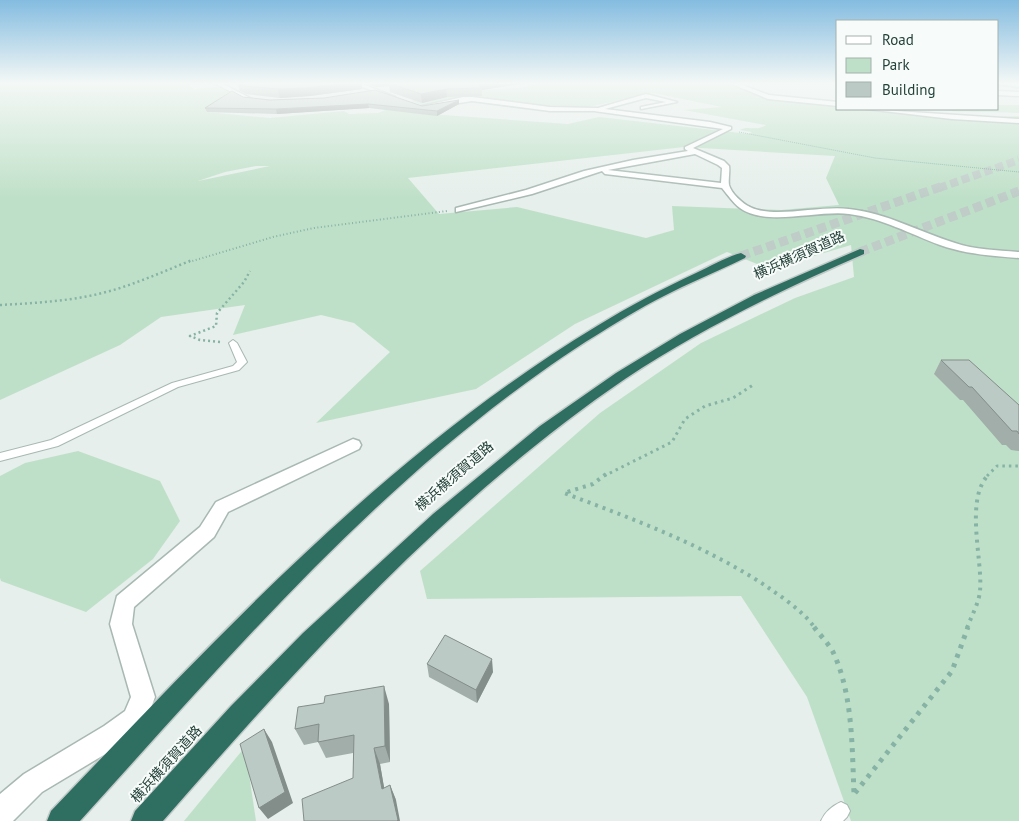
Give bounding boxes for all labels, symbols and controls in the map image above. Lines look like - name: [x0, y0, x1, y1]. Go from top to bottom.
- legend: [836, 20, 999, 110]
- text: Road: [882, 30, 914, 49]
- text: Park: [882, 55, 910, 74]
- text: Building: [882, 80, 936, 99]
- street label: 横浜横須賀道路: [751, 227, 847, 283]
- street label: 横浜横須賀道路: [411, 437, 497, 515]
- street label: 横浜横須賀道路: [127, 722, 205, 806]

